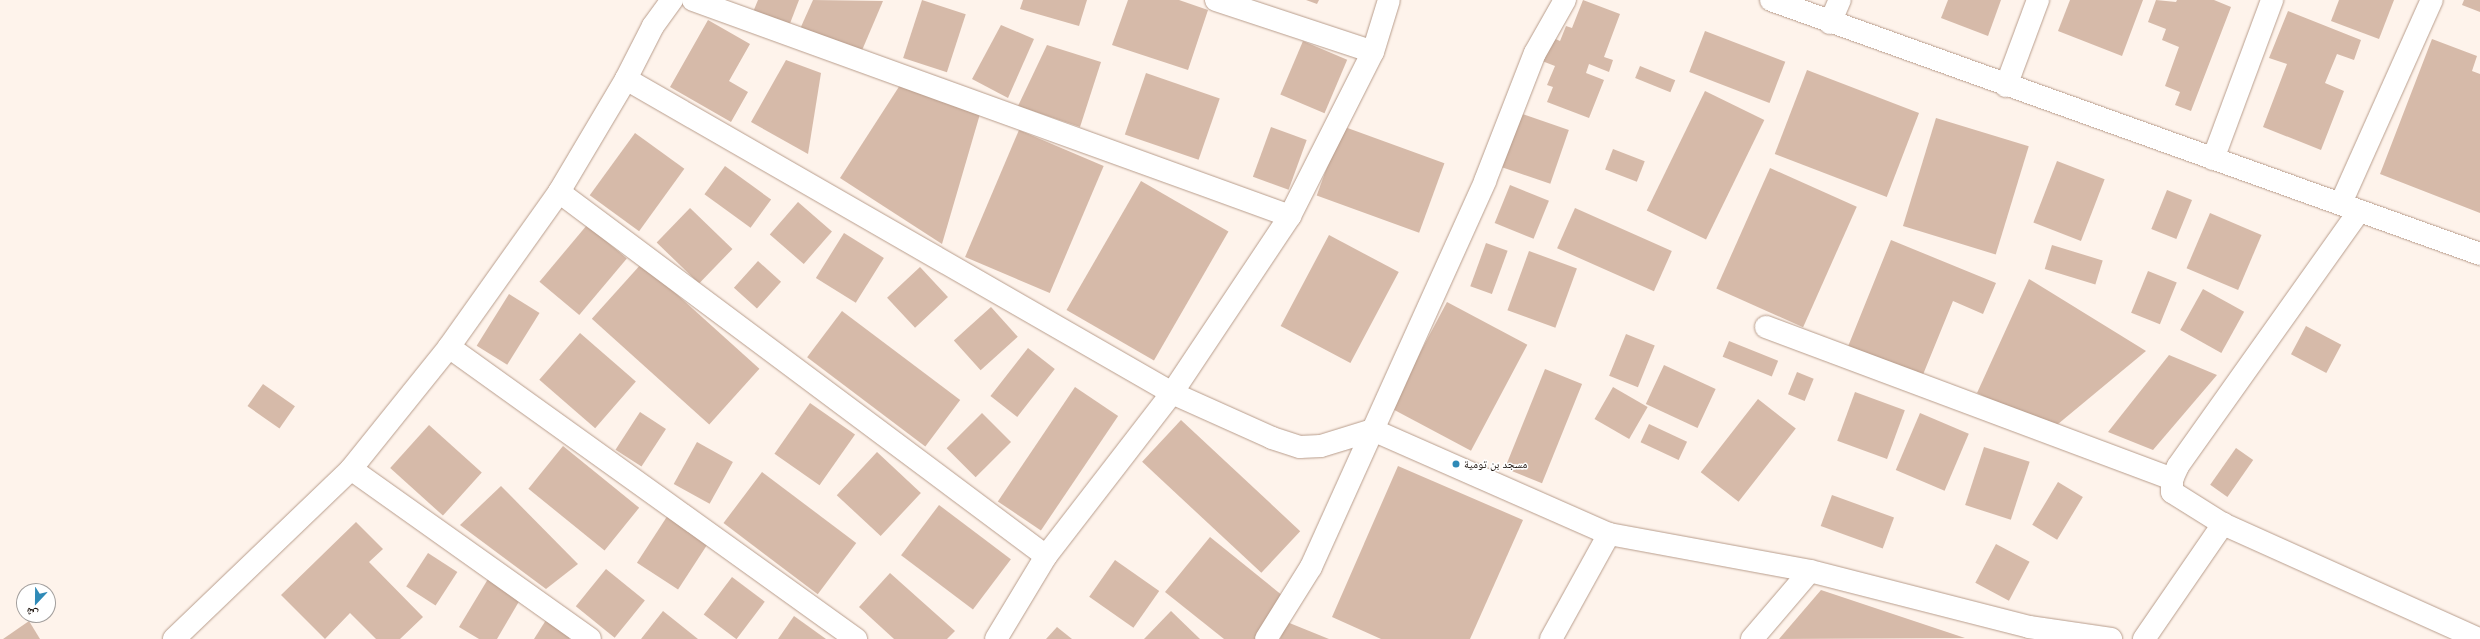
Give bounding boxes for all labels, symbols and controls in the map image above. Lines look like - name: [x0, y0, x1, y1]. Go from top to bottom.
- place label: مسجد بن تومية: [1464, 457, 1527, 471]
- marker: مسجد بن تومية: [1451, 459, 1461, 469]
- north arrow: [16, 583, 56, 623]
- text: ش: [24, 605, 40, 621]

